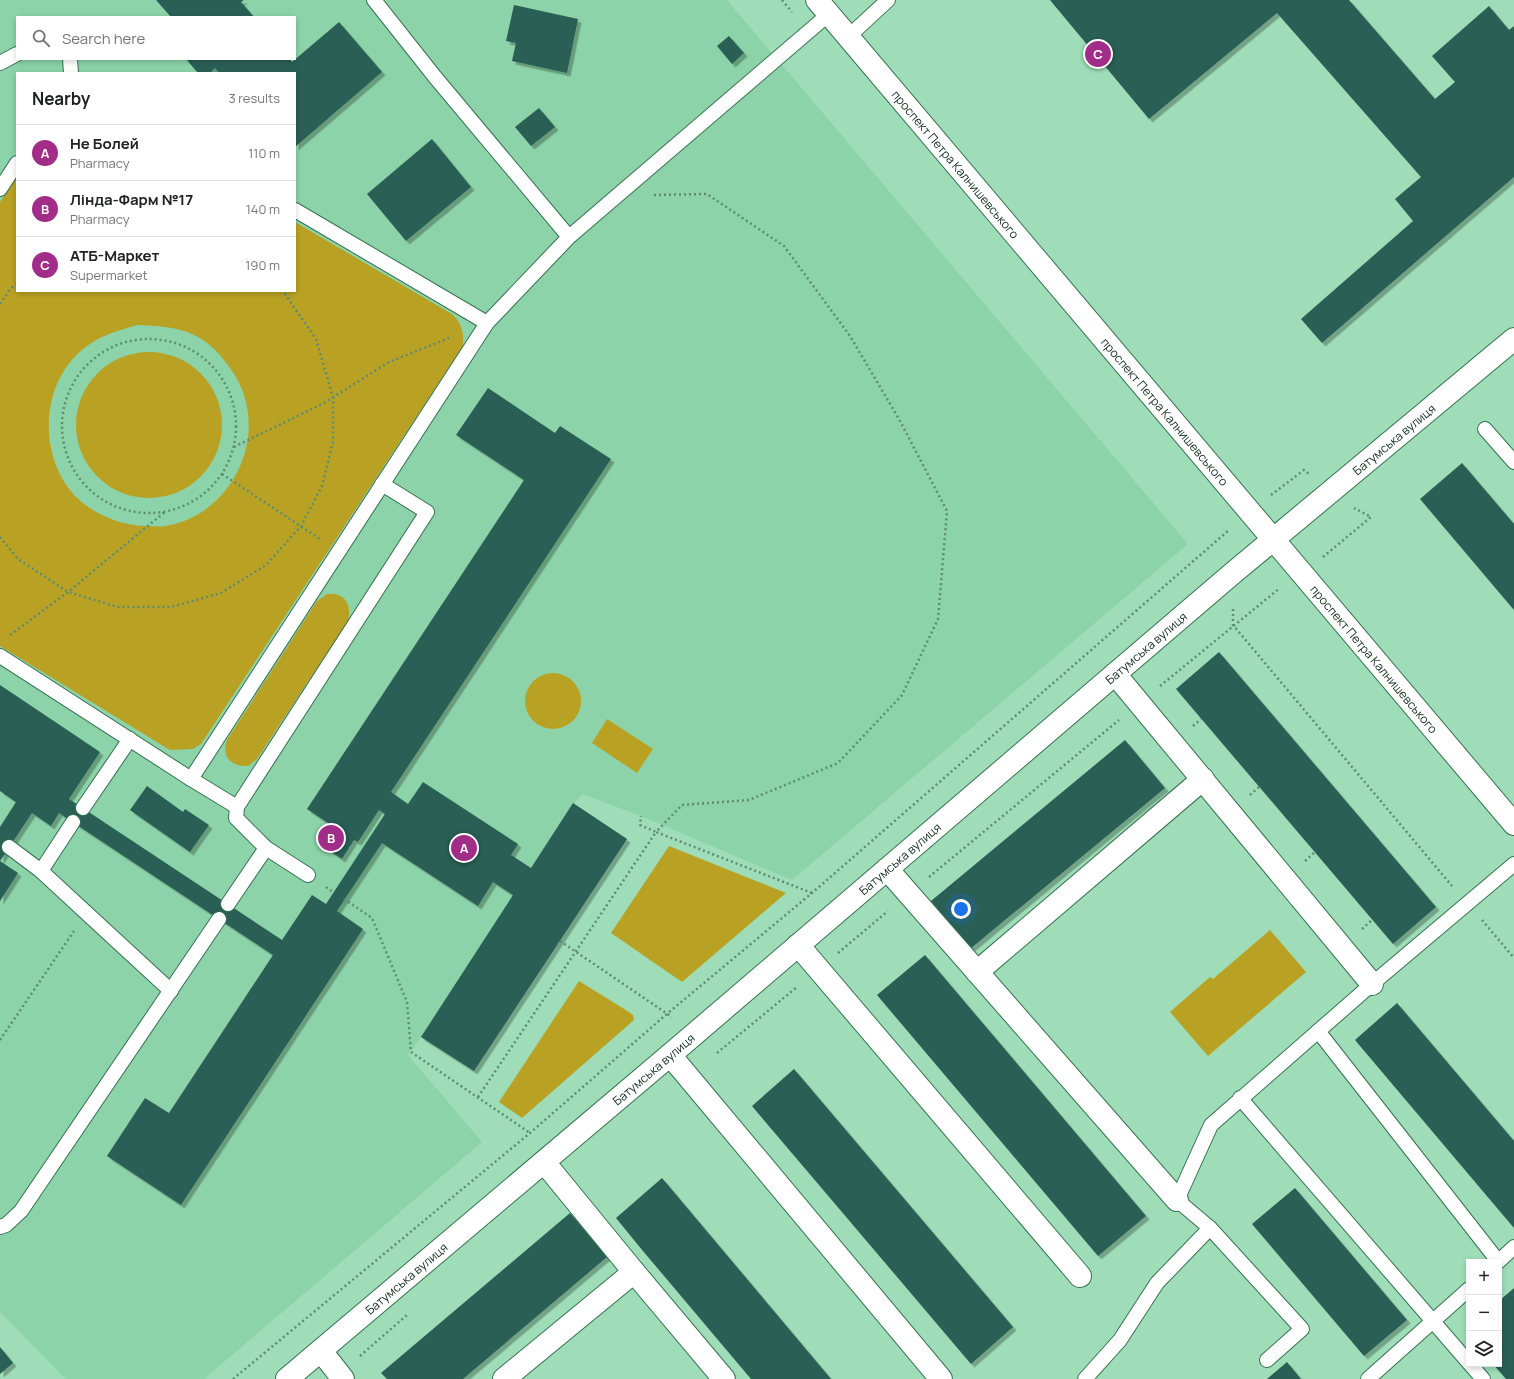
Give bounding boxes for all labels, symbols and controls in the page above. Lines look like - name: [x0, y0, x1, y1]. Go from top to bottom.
- search box: [16, 16, 296, 60]
- icon: search: [30, 27, 52, 49]
- text: Search here: [62, 28, 145, 49]
- pin: C: [1085, 39, 1111, 69]
- street label: проспект Петра Калнишевського: [888, 86, 1023, 242]
- text: Nearby: [32, 87, 90, 110]
- text: 3 results: [228, 89, 280, 107]
- text: Не Болей: [70, 133, 139, 154]
- text: A: [41, 144, 49, 162]
- text: 110 m: [248, 144, 280, 162]
- text: Pharmacy: [70, 154, 130, 172]
- text: Лінда-Фарм №17: [70, 189, 193, 210]
- text: B: [41, 200, 49, 218]
- text: 140 m: [246, 200, 280, 218]
- text: Pharmacy: [70, 210, 130, 228]
- text: АТБ-Маркет: [70, 245, 159, 266]
- text: C: [40, 256, 50, 274]
- text: 190 m: [245, 256, 280, 274]
- text: Supermarket: [70, 266, 148, 284]
- street label: проспект Петра Калнишевського: [1097, 334, 1233, 489]
- street label: Батумська вулиця: [1349, 400, 1439, 479]
- street label: проспект Петра Калнишевського: [1307, 581, 1442, 737]
- street label: Батумська вулиця: [1101, 608, 1190, 688]
- street label: Батумська вулиця: [855, 818, 944, 898]
- pin: B: [318, 823, 344, 853]
- pin: A: [451, 833, 477, 863]
- your location: [951, 899, 971, 919]
- street label: Батумська вулиця: [609, 1029, 698, 1109]
- street label: Батумська вулиця: [361, 1238, 451, 1318]
- map controls: [1466, 1259, 1502, 1367]
- button: +: [1466, 1259, 1502, 1295]
- button: −: [1466, 1295, 1502, 1331]
- button: layers: [1466, 1331, 1502, 1367]

